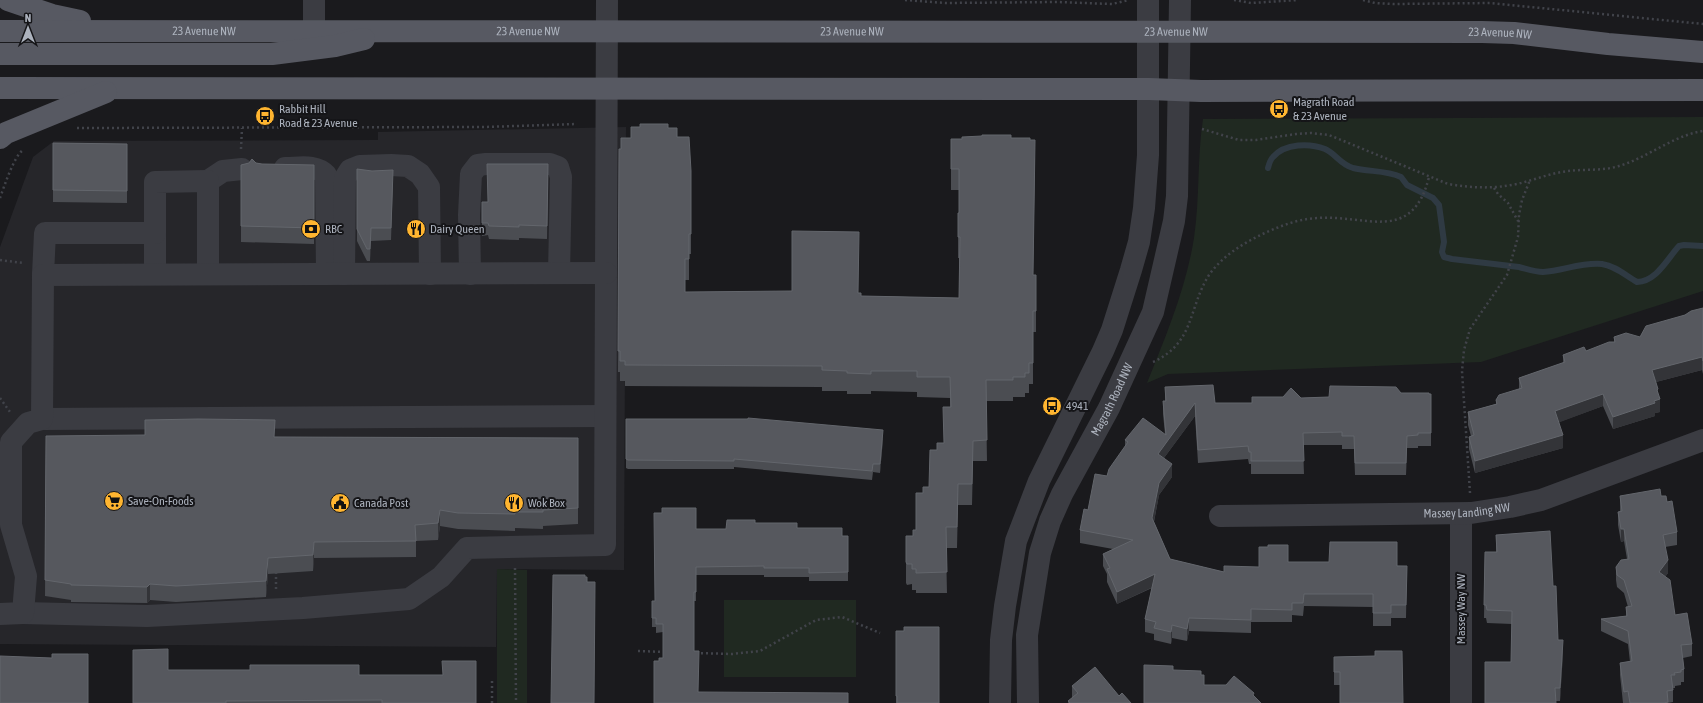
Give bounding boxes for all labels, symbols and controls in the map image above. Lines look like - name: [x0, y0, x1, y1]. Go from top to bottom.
- north arrow: [8, 8, 48, 48]
- text: N: [25, 12, 31, 24]
- street label: 23 Avenue NW: [172, 24, 236, 38]
- street label: 23 Avenue NW: [496, 24, 560, 38]
- street label: 23 Avenue NW: [820, 25, 884, 39]
- street label: 23 Avenue NW: [1144, 25, 1208, 39]
- street label: 23 Avenue NW: [1468, 25, 1533, 42]
- place label: Magrath Road & 23 Avenue: [1293, 95, 1355, 123]
- bus stop icon: Magrath Road & 23 Avenue: [1268, 98, 1290, 120]
- place label: Rabbit Hill Road & 23 Avenue: [279, 102, 358, 130]
- bus stop icon: Rabbit Hill Road & 23 Avenue: [254, 105, 276, 127]
- bank icon: RBC: [300, 218, 322, 240]
- restaurant icon: Dairy Queen: [405, 218, 427, 240]
- place label: RBC: [325, 222, 343, 236]
- place label: Dairy Queen: [430, 222, 485, 236]
- street label: Magrath Road NW: [1088, 361, 1136, 438]
- bus stop icon: 4941: [1041, 395, 1063, 417]
- place label: 4941: [1066, 399, 1089, 413]
- supermarket icon: Save-On-Foods: [103, 490, 125, 512]
- public building icon: Canada Post: [329, 492, 351, 514]
- restaurant icon: Wok Box: [503, 492, 525, 514]
- place label: Save-On-Foods: [128, 494, 194, 508]
- place label: Canada Post: [354, 496, 409, 510]
- place label: Wok Box: [528, 496, 565, 510]
- street label: Massey Landing NW: [1423, 500, 1511, 521]
- street label: Massey Way NW: [1454, 574, 1468, 644]

